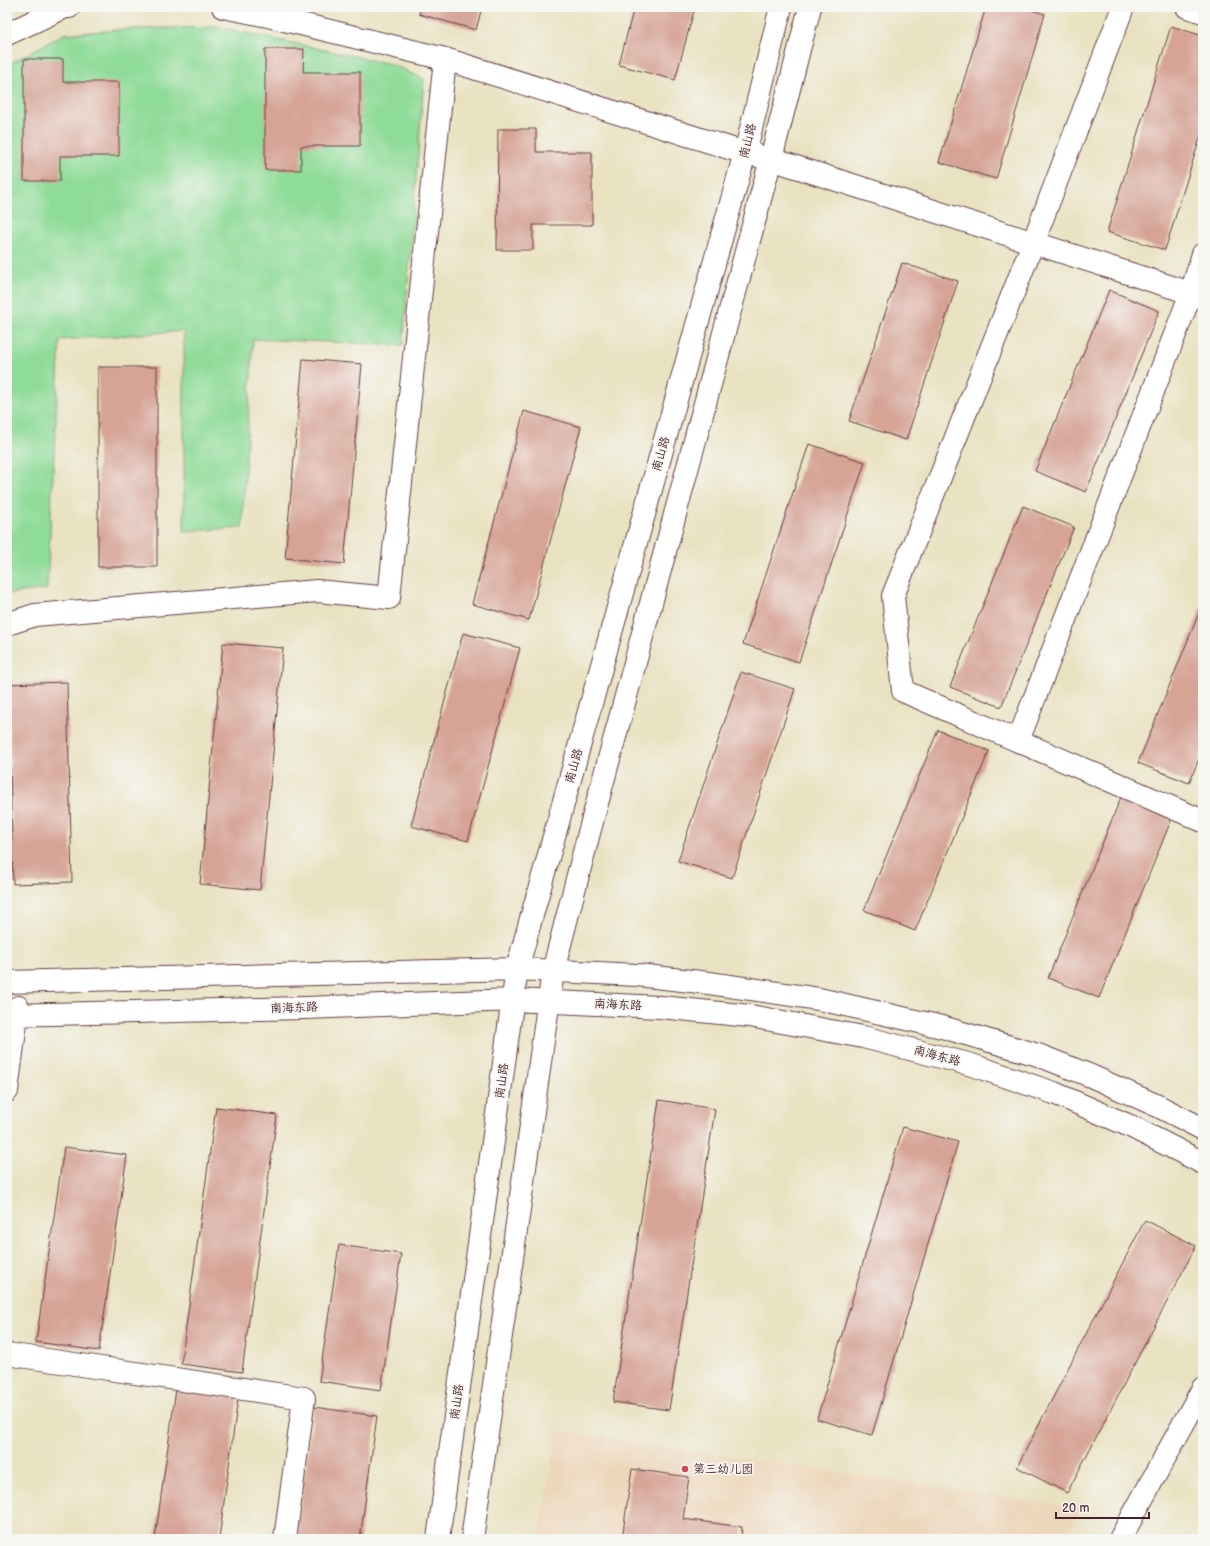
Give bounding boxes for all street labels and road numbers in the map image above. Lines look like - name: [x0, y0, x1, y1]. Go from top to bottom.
- street label: 南山路: [736, 122, 760, 160]
- street label: 南山路: [649, 435, 673, 473]
- street label: 南山路: [562, 747, 586, 785]
- street label: 南海东路: [594, 996, 642, 1014]
- street label: 南海东路: [270, 1000, 318, 1016]
- street label: 南海东路: [912, 1043, 962, 1069]
- street label: 南山路: [492, 1062, 512, 1100]
- street label: 南山路: [447, 1383, 467, 1421]

